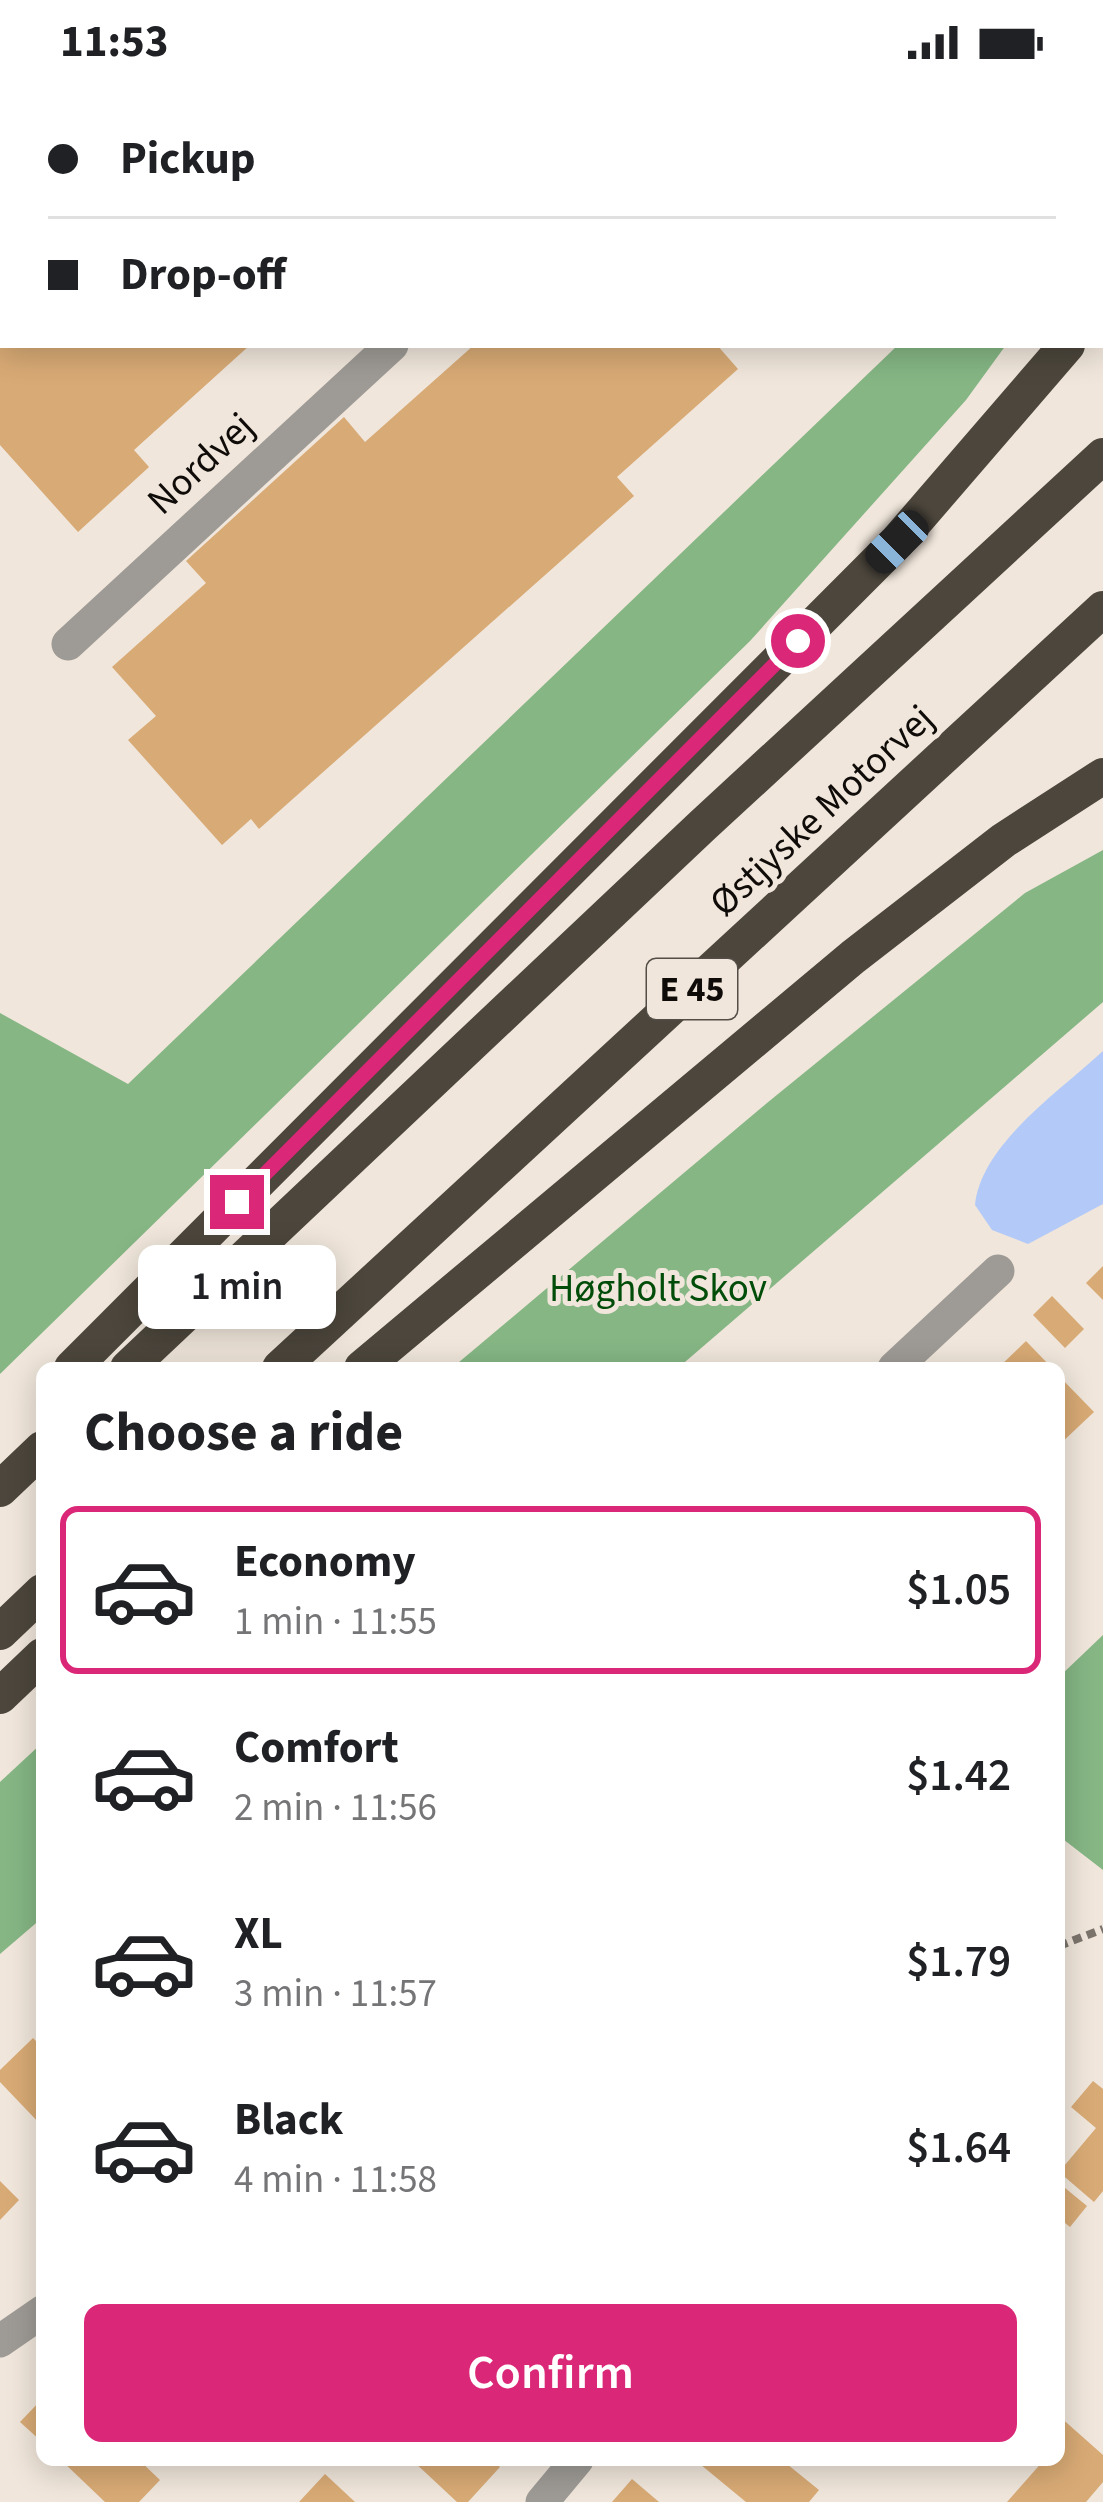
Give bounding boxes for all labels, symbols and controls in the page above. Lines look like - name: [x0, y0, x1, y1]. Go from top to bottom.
- text: 11:53: [60, 10, 169, 74]
- text: Pickup: [120, 127, 256, 191]
- text: Drop-off: [120, 243, 286, 307]
- street label: Nordvej: [135, 400, 267, 528]
- car: [859, 504, 935, 580]
- route start: [771, 614, 825, 668]
- street label: Østjyske Motorvej: [697, 692, 947, 930]
- road number: E 45: [647, 959, 737, 1019]
- route end: [210, 1175, 264, 1229]
- callout: 1 min: [138, 1244, 336, 1328]
- text: 1 min: [191, 1259, 283, 1315]
- park label: Høgholt Skov: [549, 1261, 767, 1317]
- text: Choose a ride: [84, 1395, 403, 1472]
- text: Economy: [234, 1530, 416, 1594]
- icon: car: [90, 1536, 198, 1644]
- text: $1.05: [906, 1558, 1011, 1622]
- text: 1 min · 11:55: [234, 1594, 437, 1650]
- text: Comfort: [234, 1716, 399, 1780]
- icon: car: [90, 1722, 198, 1830]
- text: $1.42: [906, 1744, 1011, 1808]
- text: 2 min · 11:56: [234, 1780, 437, 1836]
- text: XL: [234, 1902, 283, 1966]
- icon: car: [90, 1908, 198, 2016]
- text: $1.79: [906, 1930, 1011, 1994]
- text: 3 min · 11:57: [234, 1966, 437, 2022]
- text: Black: [234, 2088, 344, 2152]
- icon: car: [90, 2094, 198, 2202]
- text: $1.64: [906, 2116, 1011, 2180]
- text: 4 min · 11:58: [234, 2152, 437, 2208]
- button: Confirm: [84, 2304, 1017, 2442]

